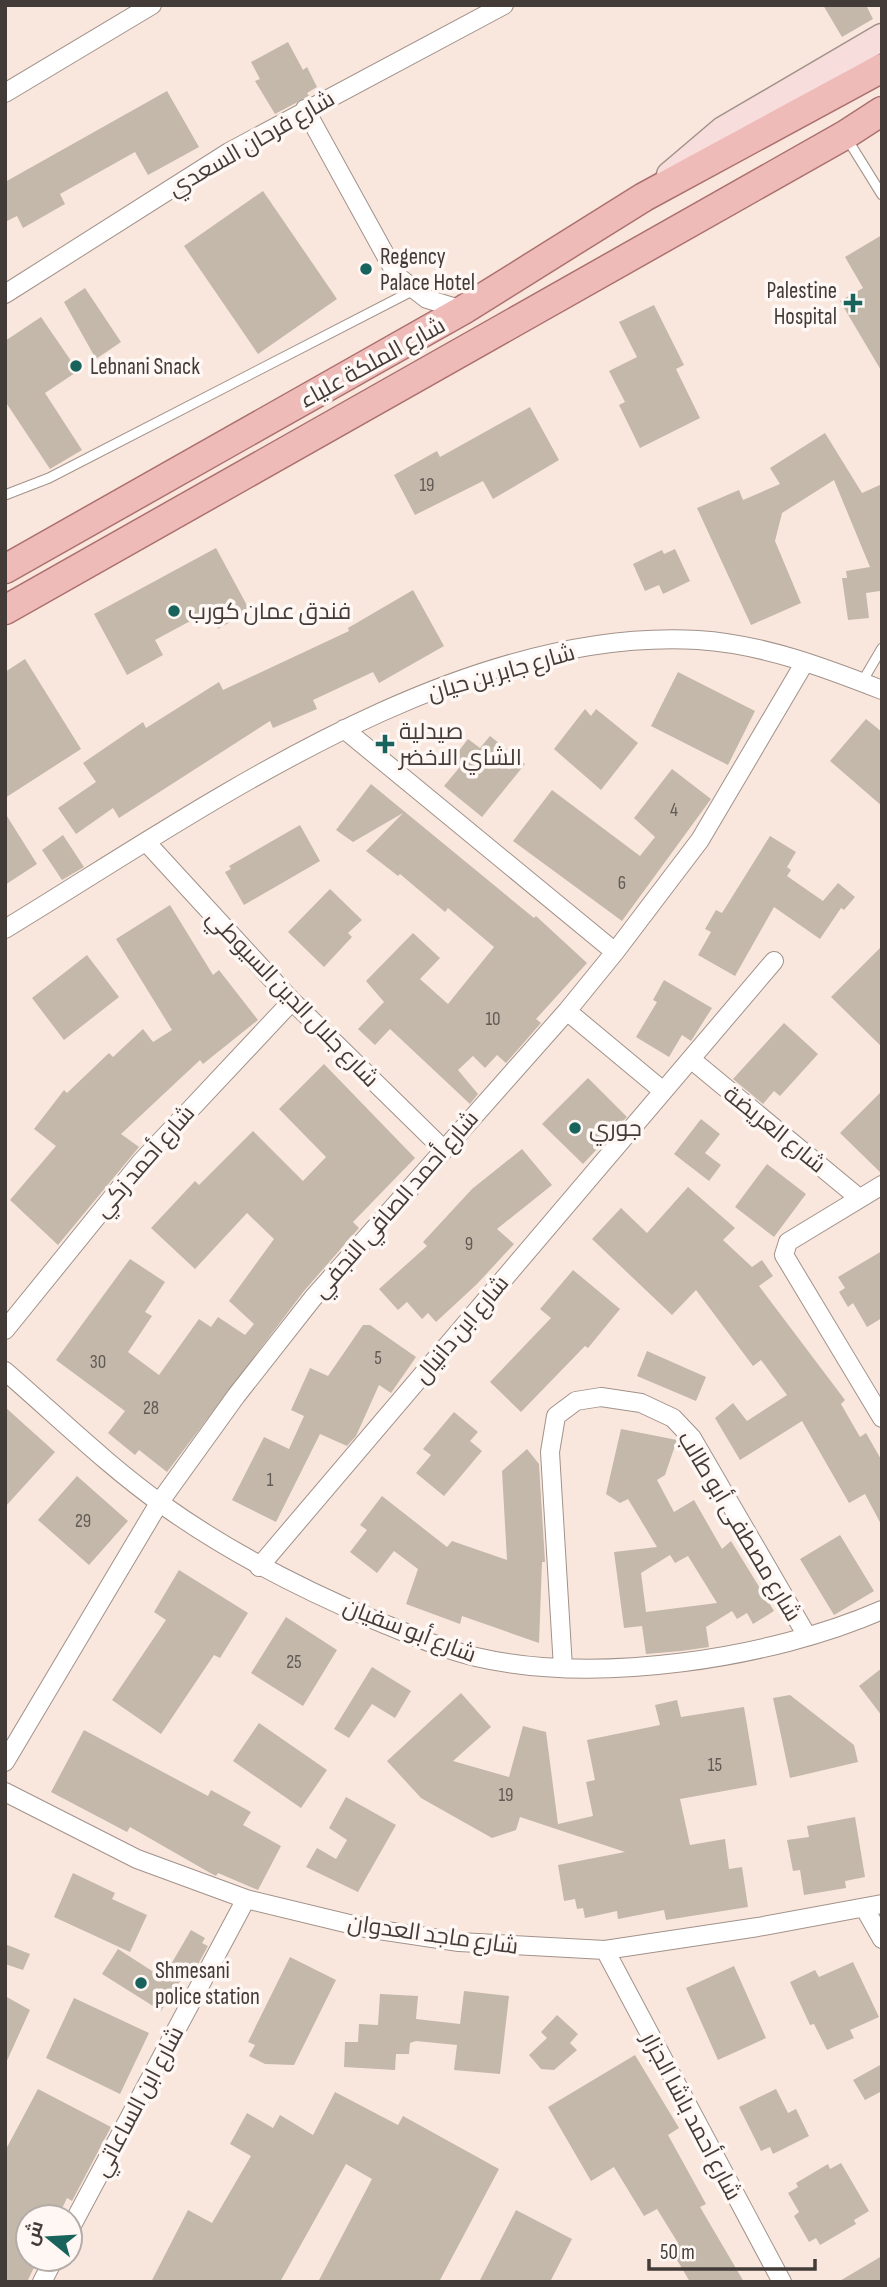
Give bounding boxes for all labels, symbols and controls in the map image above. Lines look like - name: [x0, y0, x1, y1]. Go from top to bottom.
- street label: شارع فرحان السعدي: [163, 85, 341, 205]
- place label: Regency Palace Hotel: [380, 243, 475, 297]
- marker: Regency Palace Hotel: [358, 261, 374, 277]
- place label: Palestine Hospital: [767, 277, 837, 331]
- marker: Palestine Hospital: [843, 293, 863, 313]
- street label: شارع الملكة علياء: [295, 311, 451, 415]
- place label: Lebnani Snack: [90, 353, 200, 381]
- marker: Lebnani Snack: [68, 358, 84, 374]
- house number: 19: [419, 474, 435, 497]
- place label: فندق عمان كورب: [188, 598, 351, 626]
- marker: فندق عمان كورب: [166, 603, 182, 619]
- street label: شارع جابر بن حيان: [424, 639, 578, 708]
- place label: صيدلية الشاي الاخضر: [397, 718, 522, 775]
- marker: صيدلية الشاي الاخضر: [377, 736, 393, 752]
- house number: 4: [670, 799, 678, 822]
- house number: 6: [618, 872, 626, 895]
- street label: شارع جلال الدين السيوطي: [198, 904, 384, 1095]
- house number: 10: [485, 1008, 501, 1031]
- street label: شارع العريضة: [717, 1080, 831, 1180]
- street label: شارع أحمد زكي: [87, 1099, 203, 1225]
- street label: شارع أحمد الصافي النجفي: [305, 1104, 487, 1306]
- place label: جوري: [589, 1115, 642, 1146]
- marker: جوري: [567, 1120, 583, 1136]
- house number: 9: [465, 1233, 473, 1256]
- street label: شارع ابن دانيال: [408, 1270, 516, 1390]
- house number: 5: [374, 1347, 382, 1370]
- house number: 30: [90, 1351, 106, 1374]
- house number: 28: [143, 1397, 159, 1420]
- street label: شارع مصطفى أبو طالب: [670, 1425, 809, 1627]
- house number: 1: [267, 1469, 274, 1492]
- house number: 29: [75, 1510, 91, 1533]
- street label: شارع أبو سفيان: [339, 1591, 481, 1670]
- house number: 25: [286, 1651, 302, 1674]
- house number: 15: [708, 1754, 722, 1777]
- house number: 19: [498, 1784, 514, 1807]
- street label: شارع ماجد العدوان: [346, 1909, 520, 1962]
- place label: Shmesani police station: [155, 1957, 260, 2011]
- marker: Shmesani police station: [133, 1975, 149, 1991]
- street label: شارع ابن الساعاتي: [88, 2022, 193, 2183]
- street label: شارع أحمد باشا الجزار: [633, 2025, 749, 2206]
- north arrow: [14, 2203, 84, 2273]
- text: ش: [20, 2218, 49, 2248]
- scale bar: [649, 2228, 815, 2272]
- text: 50 m: [660, 2240, 695, 2265]

